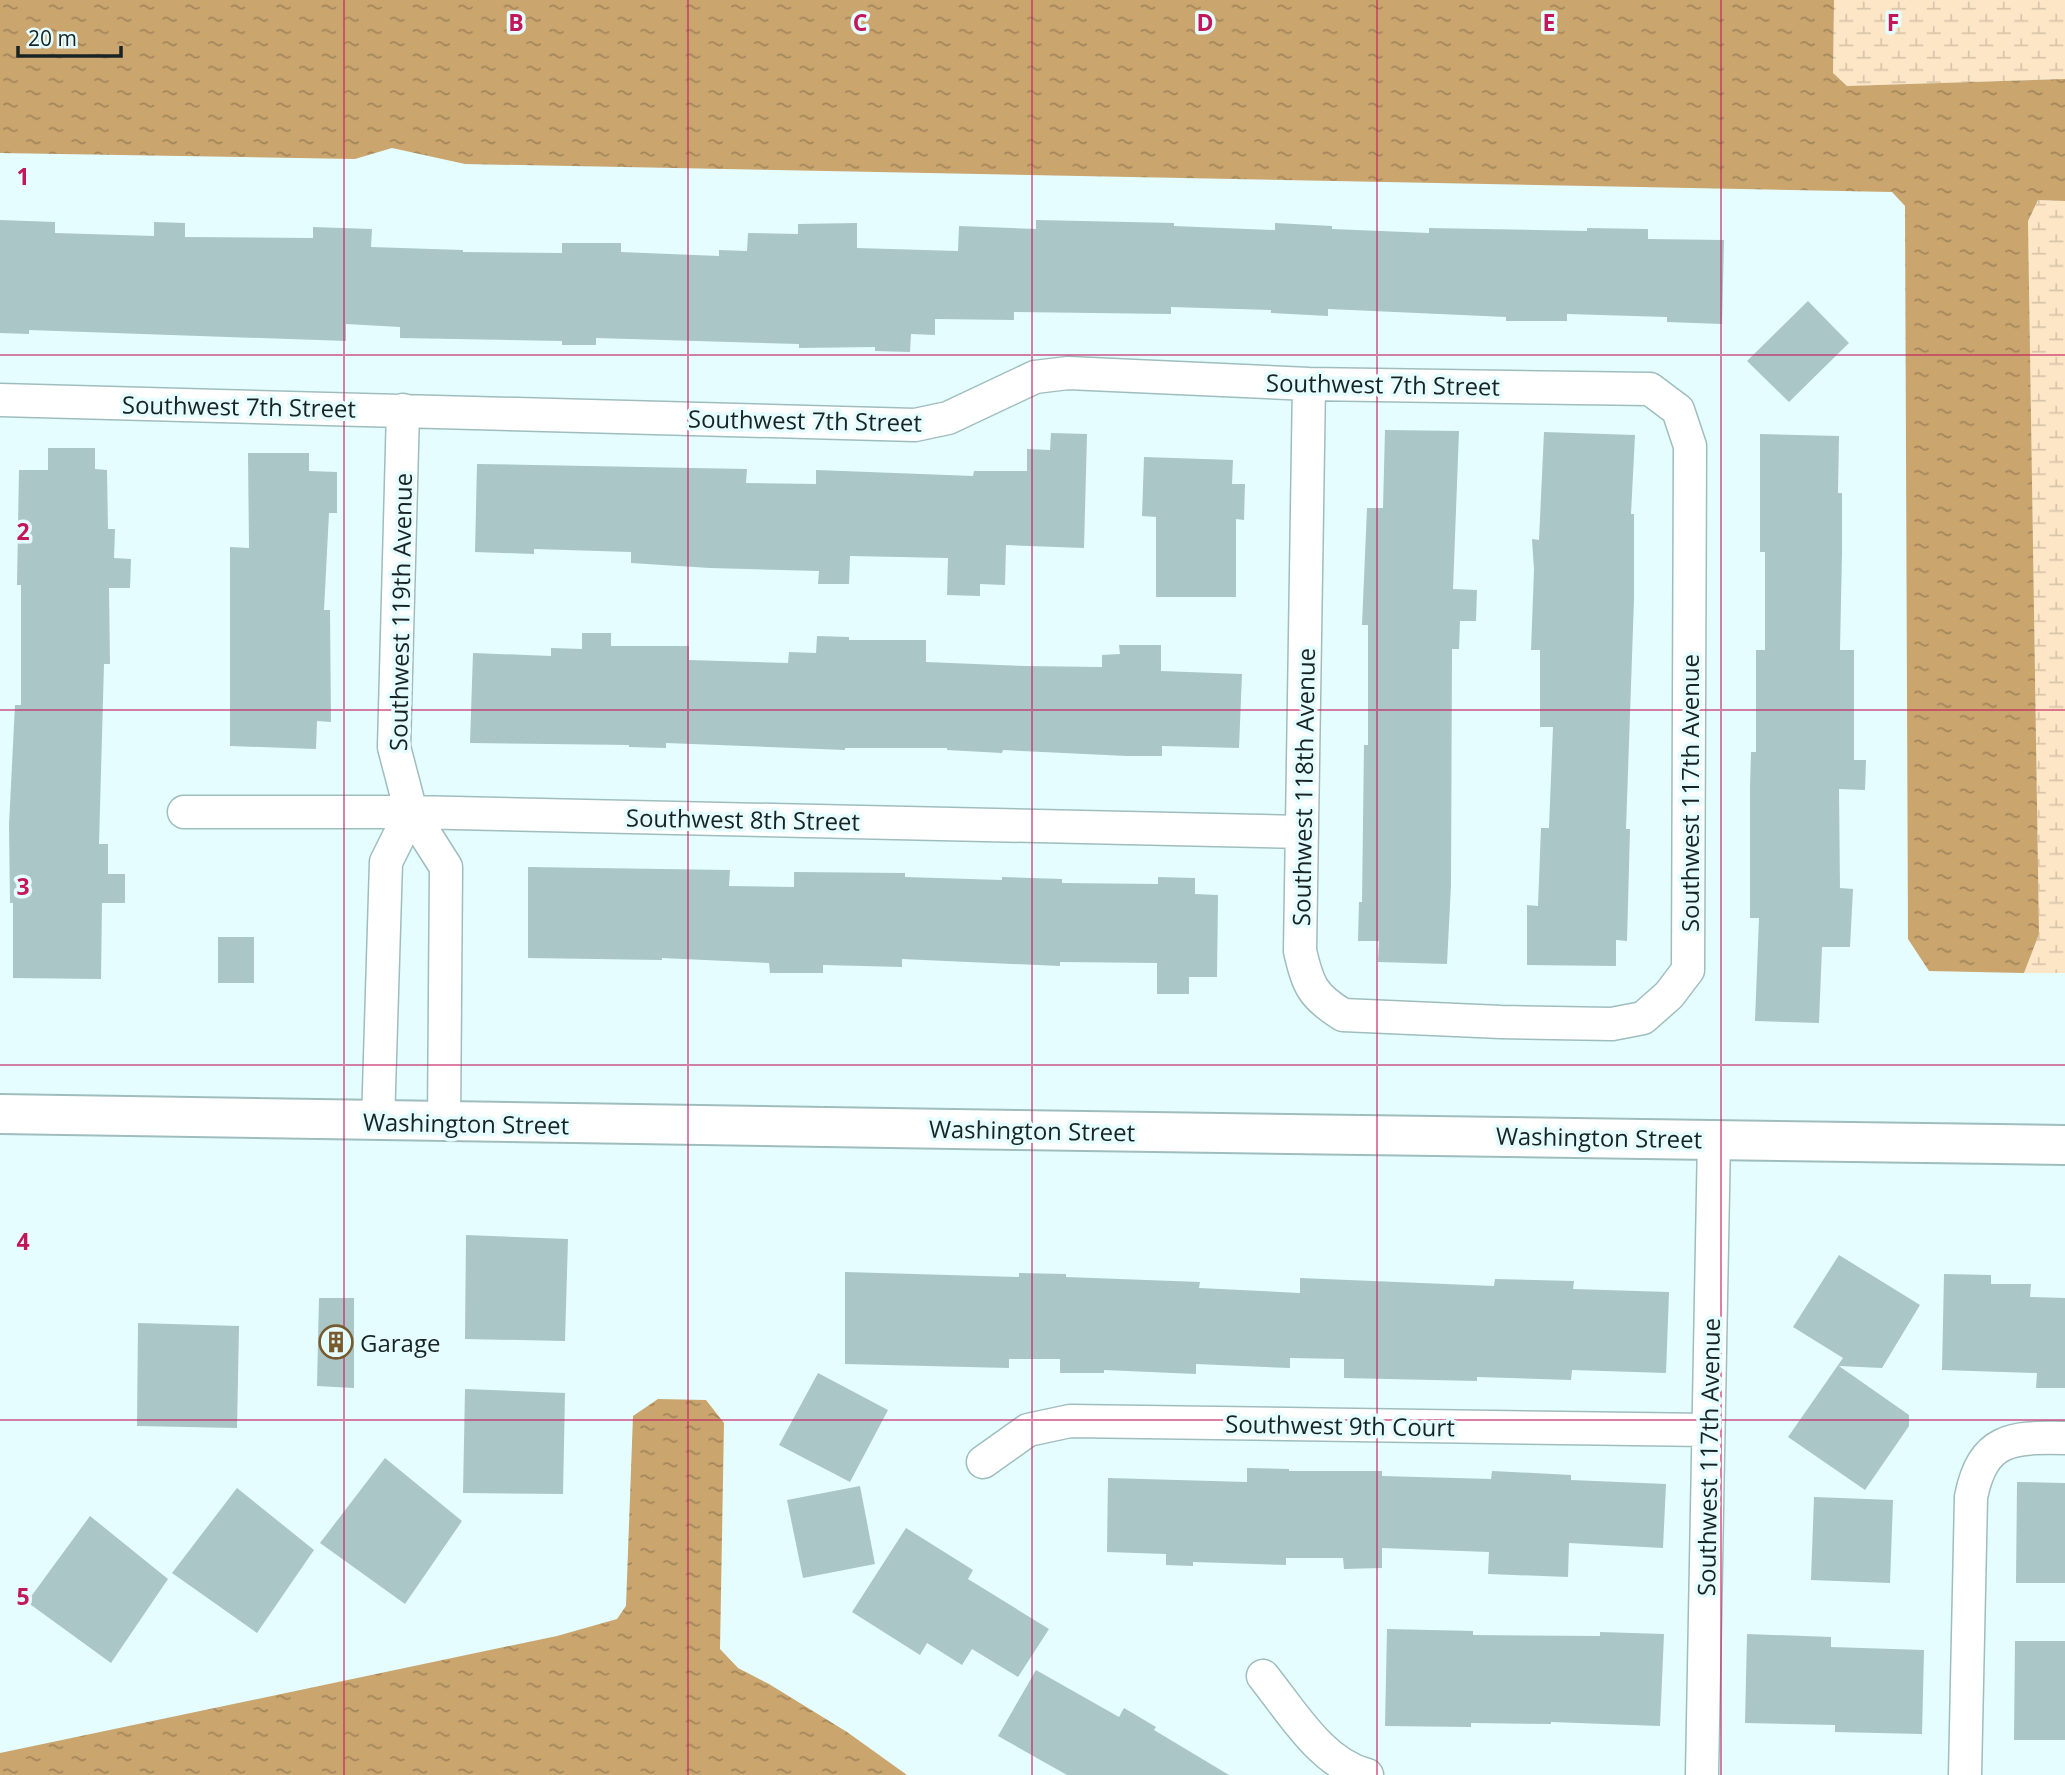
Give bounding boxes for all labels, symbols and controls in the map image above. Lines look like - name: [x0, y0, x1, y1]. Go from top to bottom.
- text: B: [508, 6, 524, 38]
- text: C: [853, 6, 867, 38]
- text: D: [1196, 6, 1214, 38]
- text: E: [1543, 6, 1555, 38]
- text: F: [1887, 6, 1899, 38]
- scale bar: [18, 14, 121, 58]
- text: 20 m: [28, 24, 77, 52]
- text: 1: [16, 160, 30, 192]
- street label: Southwest 7th Street: [1266, 365, 1500, 403]
- street label: Southwest 7th Street: [122, 387, 356, 425]
- street label: Southwest 7th Street: [688, 401, 922, 439]
- street label: Southwest 119th Avenue: [381, 473, 419, 751]
- text: 2: [16, 515, 30, 547]
- street label: Southwest 118th Avenue: [1284, 648, 1322, 926]
- street label: Southwest 117th Avenue: [1673, 654, 1706, 932]
- street label: Southwest 8th Street: [626, 800, 860, 838]
- text: 3: [16, 870, 30, 902]
- street label: Washington Street: [363, 1105, 569, 1141]
- street label: Washington Street: [929, 1112, 1135, 1148]
- street label: Washington Street: [1496, 1119, 1702, 1155]
- text: 4: [16, 1225, 30, 1257]
- street label: Southwest 117th Avenue: [1689, 1318, 1727, 1596]
- building icon: Garage: [317, 1323, 355, 1361]
- place label: Garage: [360, 1326, 440, 1359]
- street label: Southwest 9th Court: [1225, 1406, 1455, 1444]
- text: 5: [16, 1580, 30, 1612]

